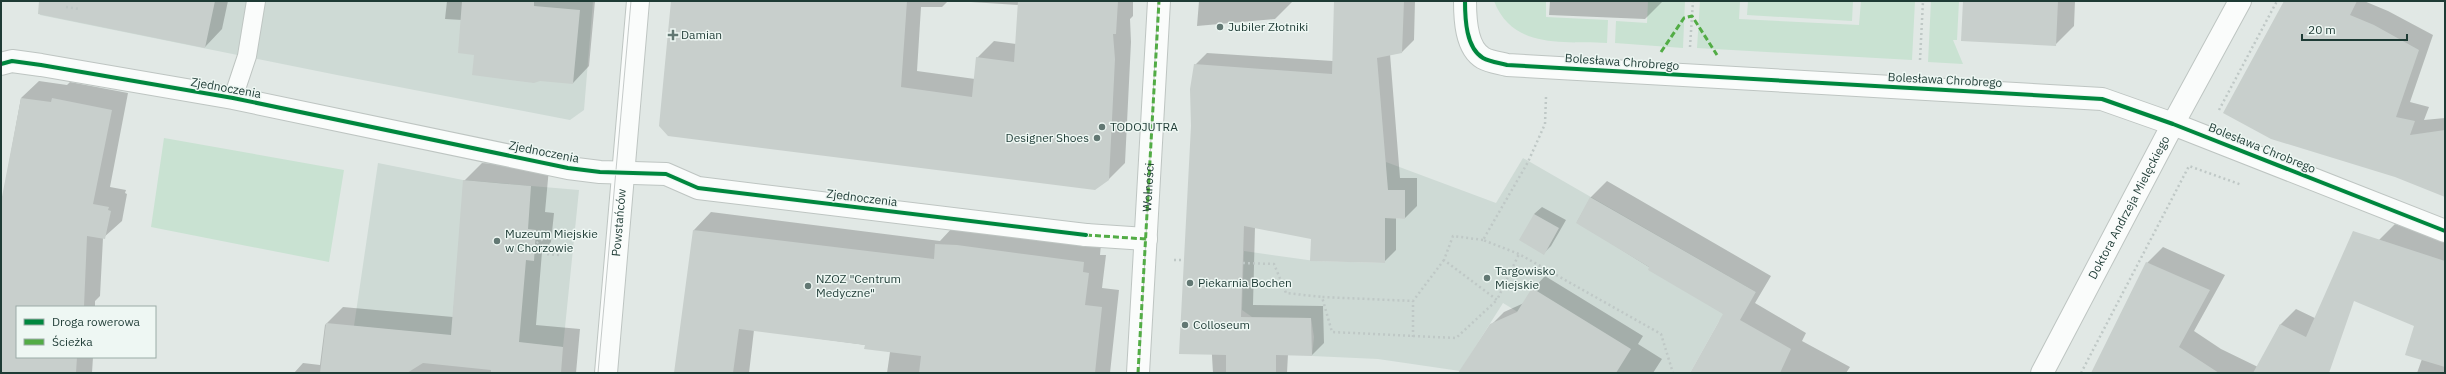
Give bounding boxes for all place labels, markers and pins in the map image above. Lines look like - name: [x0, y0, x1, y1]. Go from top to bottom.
- place label: Jubiler Złotniki: [1228, 19, 1308, 34]
- marker: Jubiler Złotniki: [1215, 22, 1225, 32]
- place label: Damian: [681, 27, 722, 42]
- marker: Damian: [668, 30, 678, 40]
- place label: TODOJUTRA: [1110, 119, 1178, 134]
- marker: TODOJUTRA: [1097, 122, 1107, 132]
- place label: Designer Shoes: [1006, 130, 1089, 145]
- marker: Designer Shoes: [1092, 133, 1102, 143]
- place label: Muzeum Miejskie w Chorzowie: [505, 226, 598, 255]
- marker: Muzeum Miejskie w Chorzowie: [492, 236, 502, 246]
- place label: Targowisko Miejskie: [1495, 263, 1556, 292]
- place label: NZOZ "Centrum Medyczne": [816, 271, 901, 300]
- marker: Targowisko Miejskie: [1482, 273, 1492, 283]
- place label: Piekarnia Bochen: [1198, 275, 1292, 290]
- marker: Piekarnia Bochen: [1185, 278, 1195, 288]
- marker: NZOZ "Centrum Medyczne": [803, 281, 813, 291]
- place label: Colloseum: [1193, 317, 1250, 332]
- marker: Colloseum: [1180, 320, 1190, 330]

